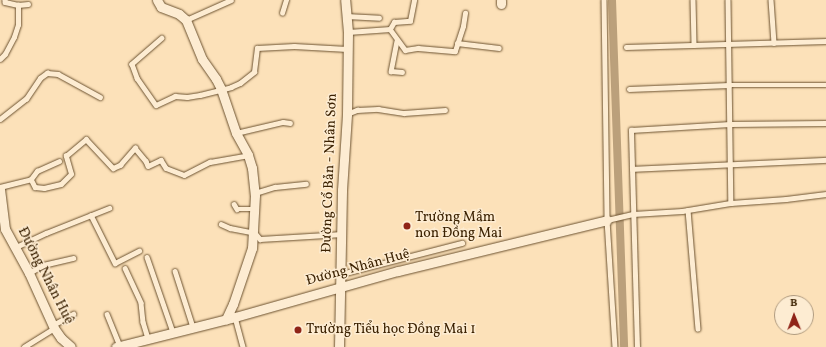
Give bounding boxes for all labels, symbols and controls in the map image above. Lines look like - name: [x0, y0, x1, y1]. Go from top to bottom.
- street label: Đường Cổ Bản - Nhân Sơn: [319, 93, 341, 253]
- place label: Trường Mầm non Đồng Mai: [415, 210, 502, 242]
- marker: Trường Mầm non Đồng Mai: [402, 221, 412, 231]
- street label: Đường Nhân Huệ: [13, 225, 77, 327]
- street label: Đường Nhân Huệ: [304, 246, 412, 290]
- north arrow: [774, 295, 814, 335]
- text: B: [790, 296, 798, 311]
- place label: Trường Tiểu học Đồng Mai 1: [306, 322, 476, 338]
- marker: Trường Tiểu học Đồng Mai 1: [293, 325, 303, 335]

